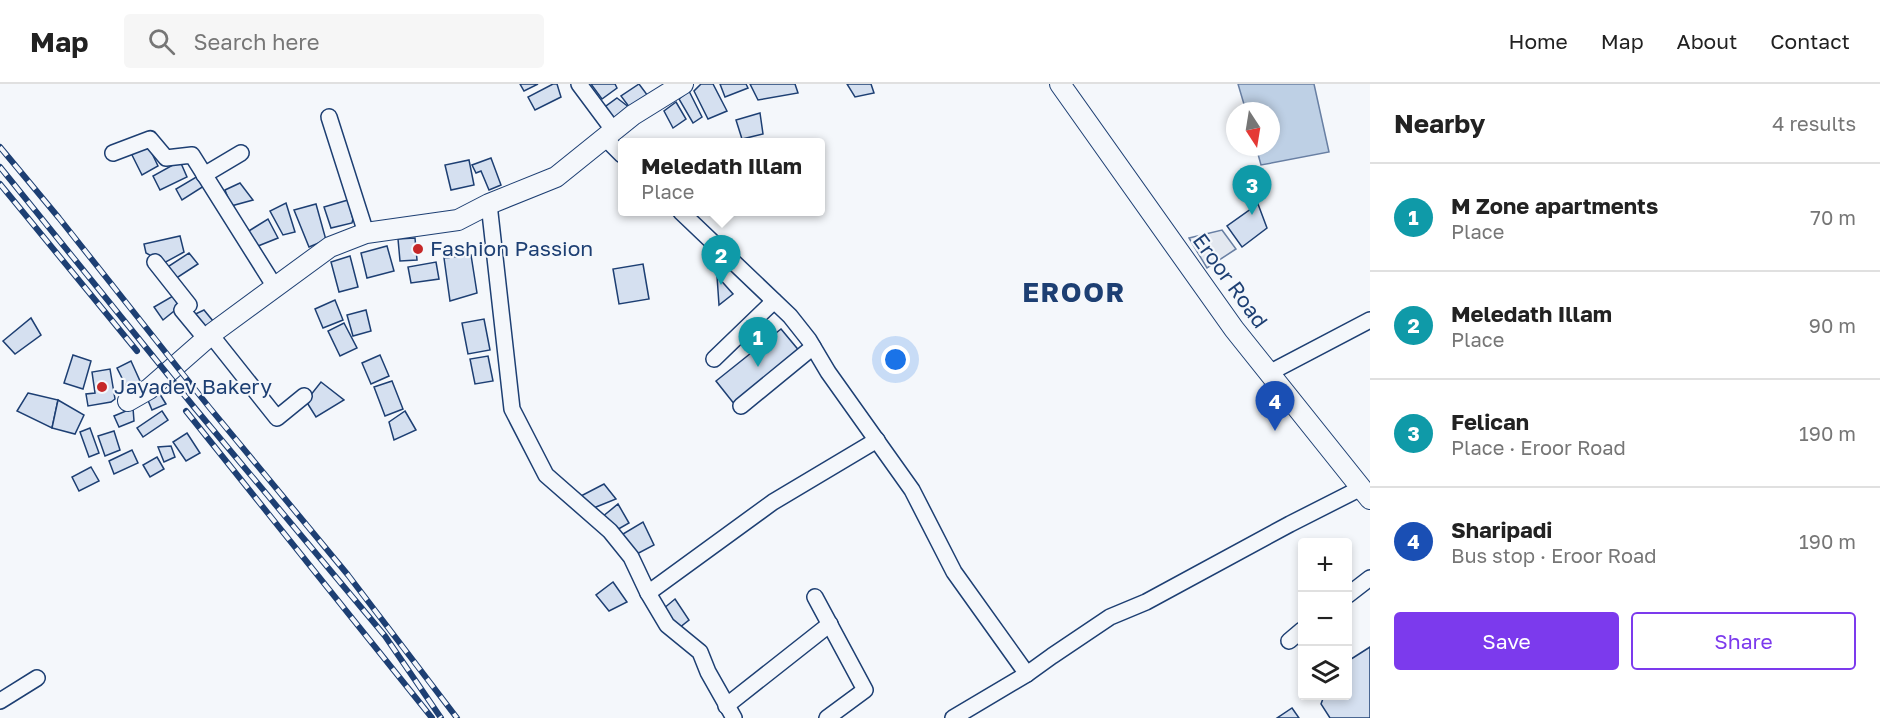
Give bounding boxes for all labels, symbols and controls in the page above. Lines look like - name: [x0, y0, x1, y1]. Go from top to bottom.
- search box: [124, 14, 544, 68]
- text: Map: [30, 25, 88, 58]
- icon: search: [145, 25, 178, 58]
- text: Search here: [193, 28, 319, 55]
- text: Home: [1508, 28, 1568, 54]
- text: Map: [1601, 28, 1644, 54]
- text: About: [1677, 28, 1737, 54]
- text: Contact: [1770, 28, 1850, 54]
- north arrow: [1226, 102, 1280, 156]
- text: Nearby: [1394, 108, 1485, 139]
- text: 4 results: [1772, 111, 1856, 135]
- popup: [618, 138, 825, 216]
- text: Meledath Illam: [641, 152, 802, 179]
- pin: 3: [1232, 166, 1272, 215]
- text: Place: [641, 179, 694, 203]
- text: M Zone apartments: [1451, 192, 1658, 219]
- text: 1: [1408, 205, 1419, 229]
- text: 70 m: [1810, 205, 1856, 229]
- text: Place: [1451, 219, 1504, 243]
- street label: Eroor Road: [1188, 228, 1274, 333]
- place label: Fashion Passion: [430, 235, 593, 261]
- pin: 2: [702, 236, 740, 285]
- marker: Fashion Passion: [411, 242, 425, 256]
- district label: EROOR: [1022, 276, 1126, 308]
- text: Meledath Illam: [1451, 300, 1612, 327]
- text: 2: [1407, 313, 1420, 337]
- text: 90 m: [1809, 313, 1856, 337]
- pin: 1: [738, 318, 777, 367]
- text: Place: [1451, 327, 1504, 351]
- your location: [881, 345, 910, 374]
- place label: Jayadev Bakery: [114, 373, 272, 399]
- marker: Jayadev Bakery: [95, 380, 109, 394]
- pin: 4: [1256, 382, 1294, 431]
- text: Felican: [1451, 408, 1529, 435]
- text: 3: [1407, 421, 1420, 445]
- text: 190 m: [1799, 421, 1856, 445]
- text: Place · Eroor Road: [1451, 435, 1626, 459]
- text: Sharipadi: [1451, 516, 1552, 543]
- text: 4: [1407, 529, 1420, 553]
- text: 190 m: [1799, 529, 1856, 553]
- map controls: [1298, 538, 1352, 700]
- button: +: [1298, 538, 1352, 592]
- text: Bus stop · Eroor Road: [1451, 543, 1657, 567]
- button: −: [1298, 592, 1352, 646]
- button: Save: [1394, 612, 1619, 670]
- button: Share: [1631, 612, 1856, 670]
- button: layers: [1298, 646, 1352, 700]

